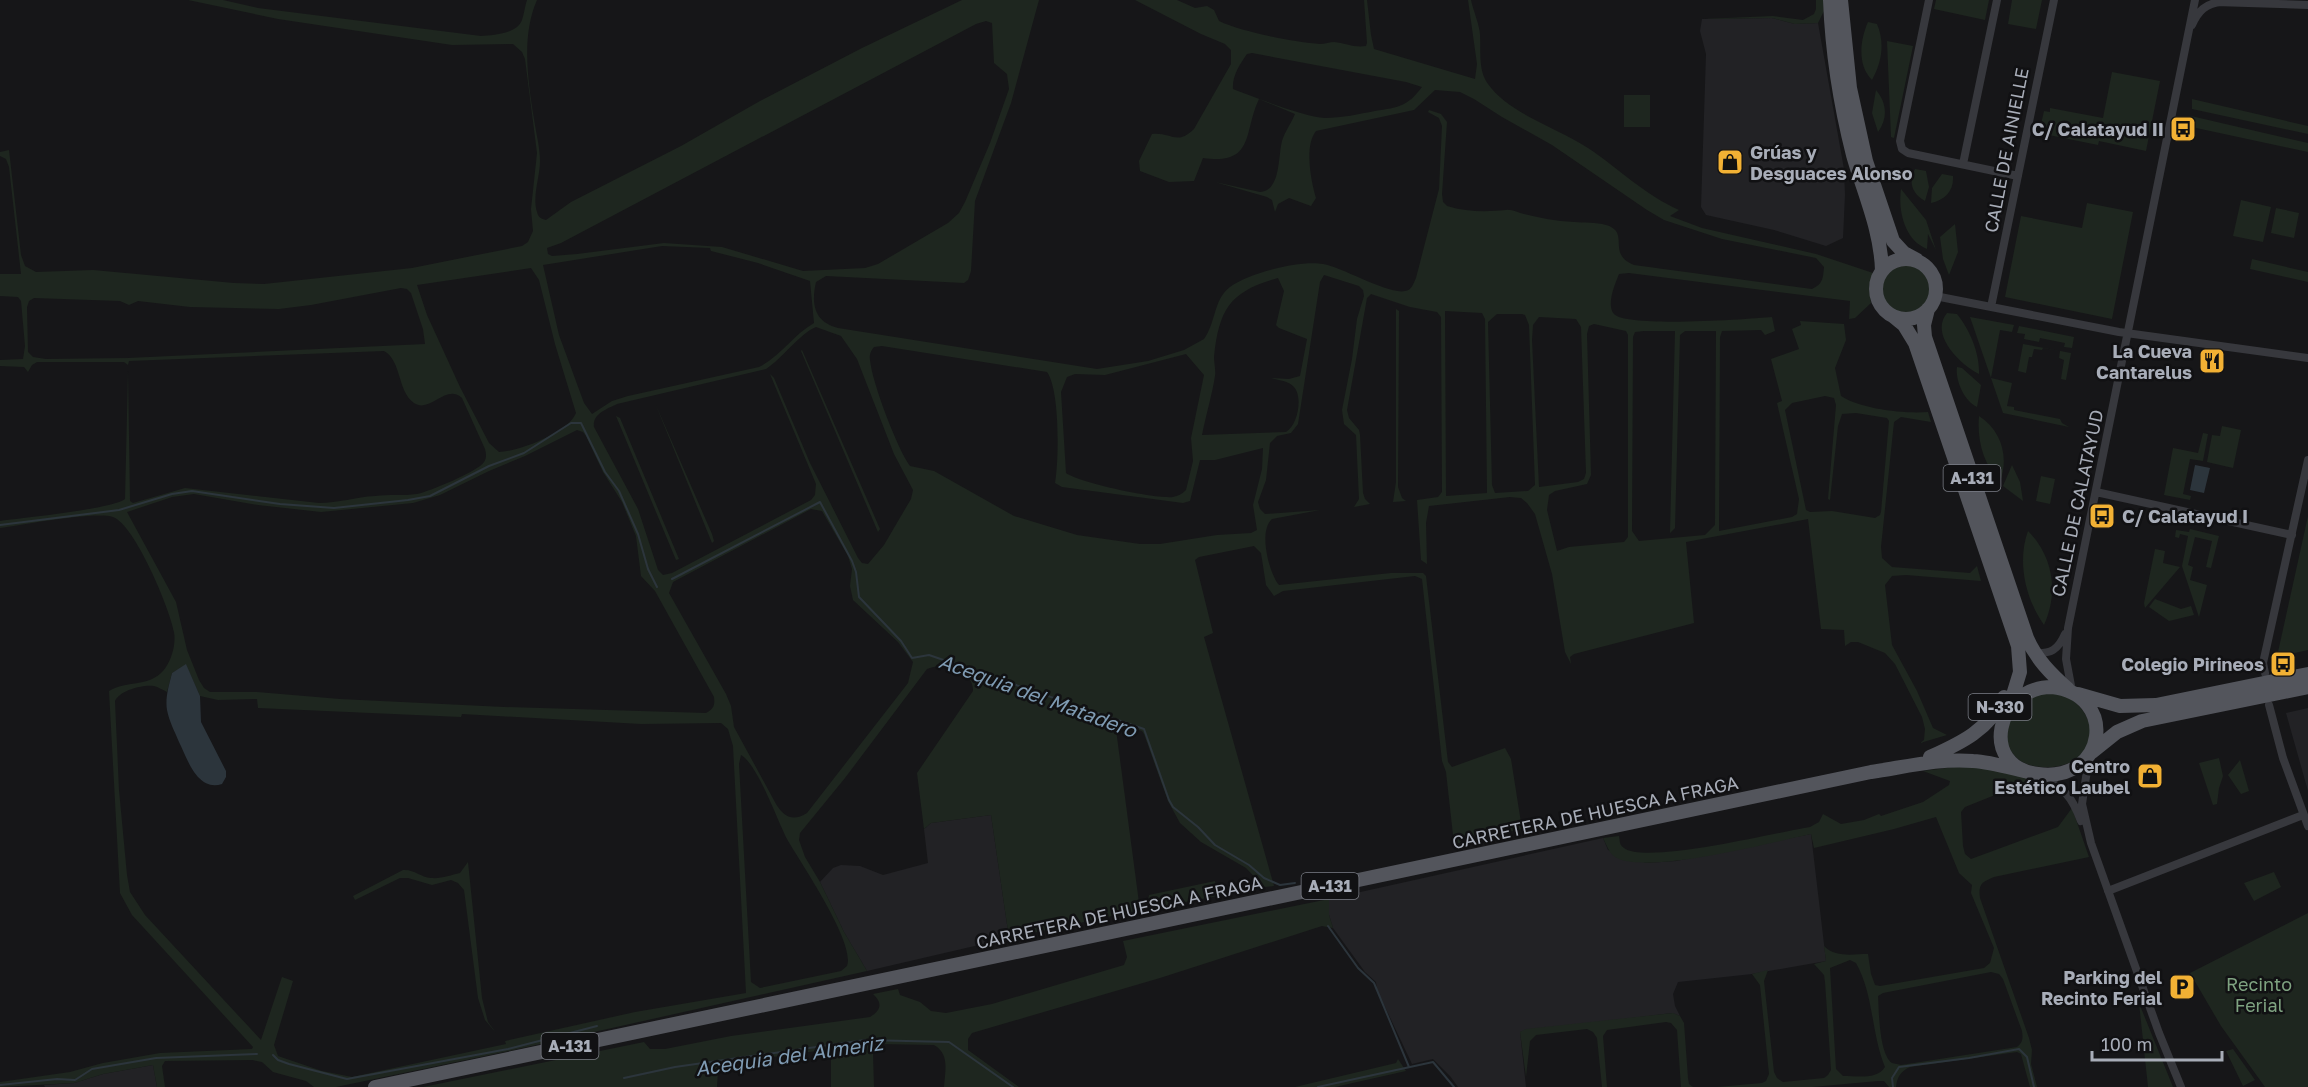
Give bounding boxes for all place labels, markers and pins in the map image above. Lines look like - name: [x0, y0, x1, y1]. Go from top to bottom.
- bus stop icon: C/ Calatayud II: [2168, 114, 2198, 144]
- place label: C/ Calatayud II: [2032, 118, 2164, 140]
- place label: Grúas y Desguaces Alonso: [1750, 141, 1913, 184]
- shop icon: Grúas y Desguaces Alonso: [1715, 147, 1745, 177]
- place label: La Cueva Cantarelus: [2096, 340, 2192, 383]
- restaurant icon: La Cueva Cantarelus: [2197, 346, 2227, 376]
- bus stop icon: C/ Calatayud I: [2087, 501, 2117, 531]
- place label: C/ Calatayud I: [2122, 505, 2248, 527]
- bus stop icon: Colegio Pirineos: [2268, 649, 2298, 679]
- place label: Colegio Pirineos: [2121, 653, 2264, 675]
- place label: Centro Estético Laubel: [1994, 755, 2130, 798]
- shop icon: Centro Estético Laubel: [2135, 761, 2165, 791]
- place label: Parking del Recinto Ferial: [2041, 966, 2162, 1009]
- parking icon: Parking del Recinto Ferial: [2167, 972, 2197, 1002]

